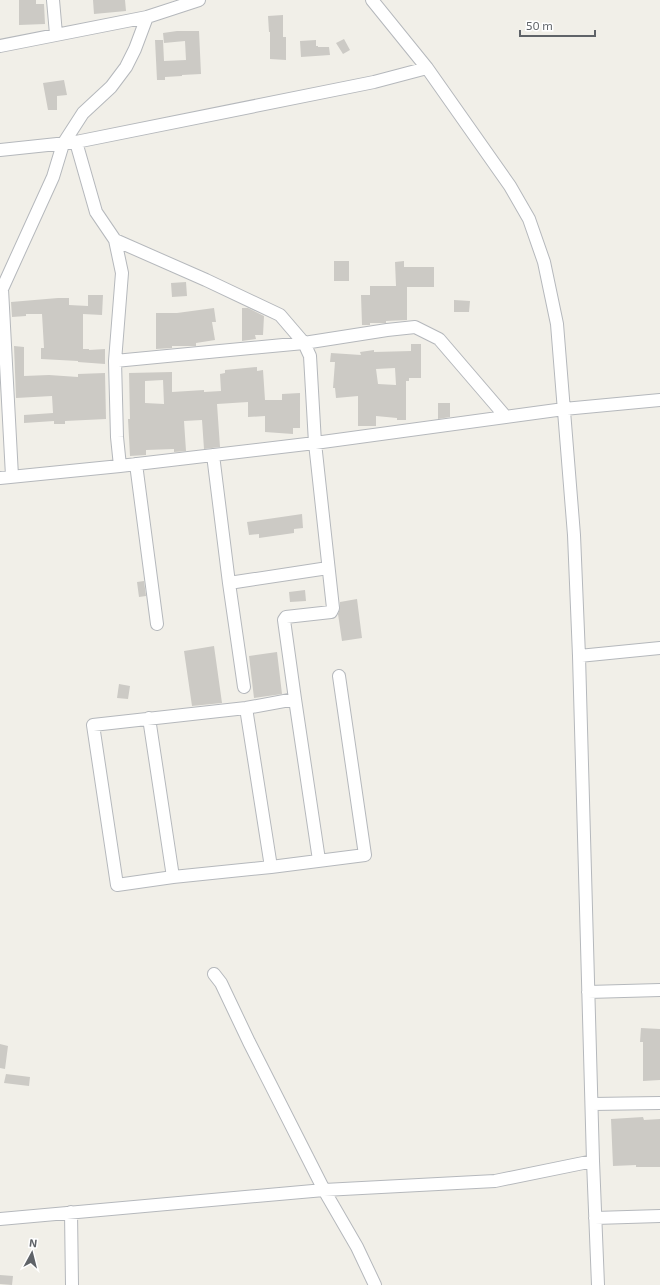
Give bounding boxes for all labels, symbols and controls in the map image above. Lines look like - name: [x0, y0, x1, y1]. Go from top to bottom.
- scale bar: [520, 12, 595, 38]
- text: 50 m: [526, 18, 553, 32]
- north arrow: [12, 1233, 52, 1273]
- text: N: [29, 1236, 38, 1250]

